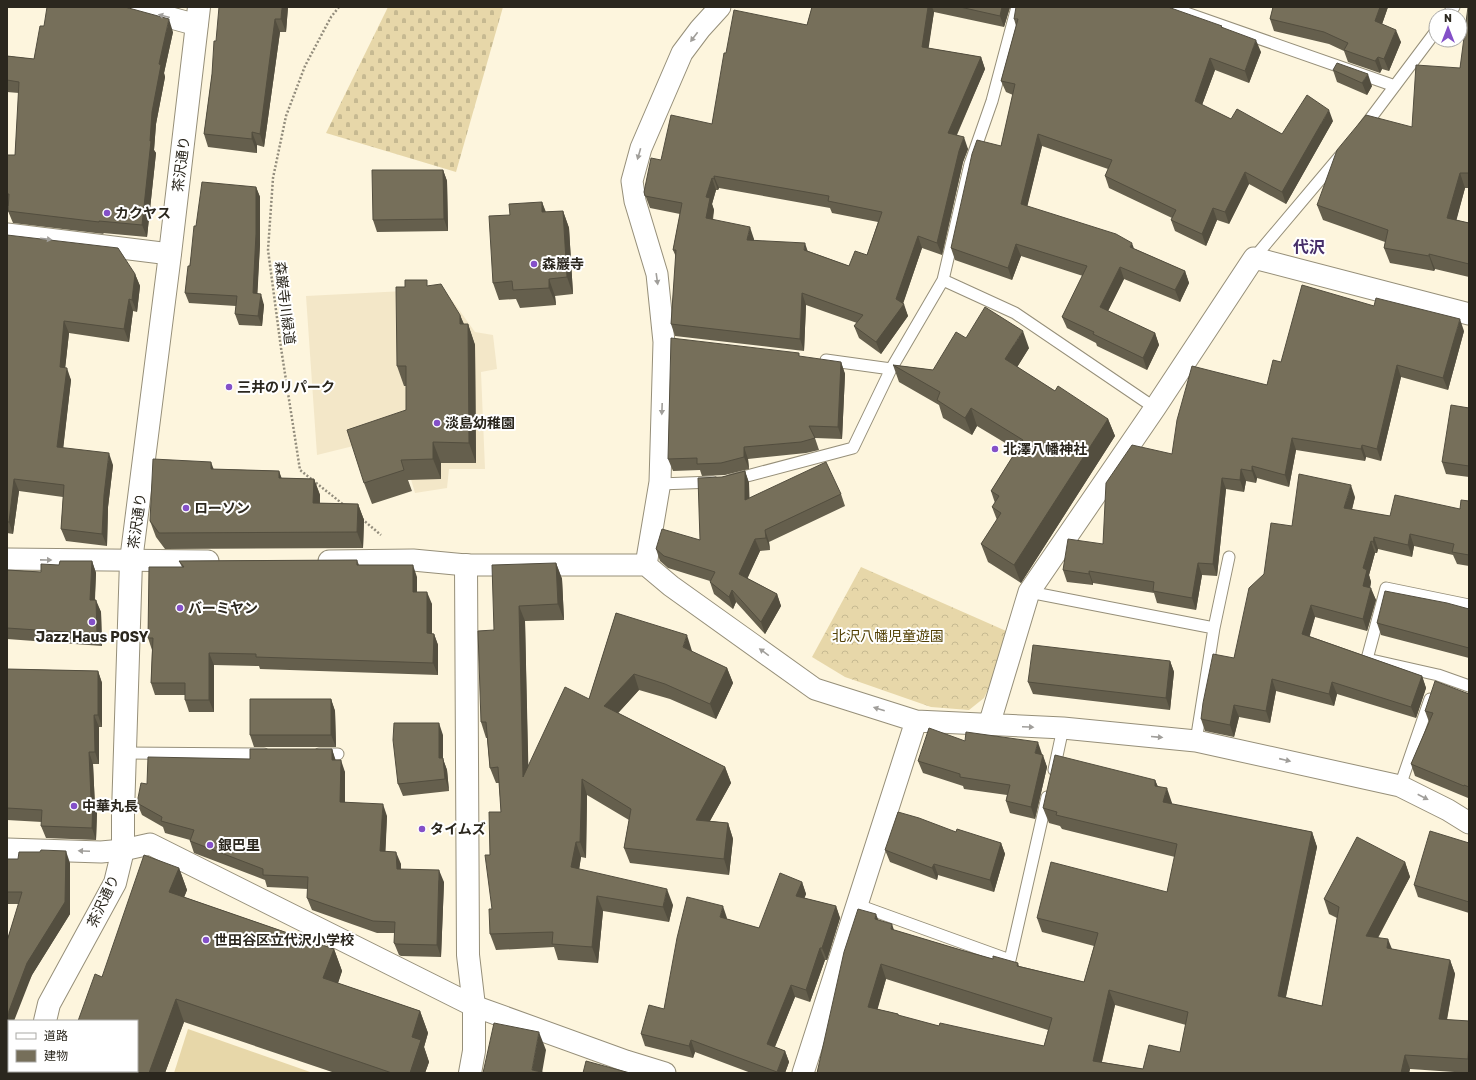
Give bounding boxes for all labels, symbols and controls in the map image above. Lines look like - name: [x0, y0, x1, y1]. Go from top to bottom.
- north arrow: [1428, 8, 1468, 48]
- text: N: [1444, 12, 1452, 25]
- one-way arrow: [158, 13, 170, 19]
- one-way arrow: [690, 31, 699, 42]
- street label: 茶沢通り: [170, 135, 193, 193]
- one-way arrow: [636, 148, 642, 160]
- place label: カクヤス: [115, 205, 171, 222]
- marker: カクヤス: [102, 208, 112, 218]
- one-way arrow: [40, 236, 52, 242]
- district label: 代沢: [1293, 238, 1325, 257]
- place label: 森巖寺: [542, 256, 584, 273]
- marker: 森巖寺: [529, 259, 539, 269]
- street label: 森巌寺川緑道: [271, 260, 298, 346]
- one-way arrow: [654, 273, 660, 285]
- place label: 三井のリパーク: [237, 379, 335, 396]
- marker: 三井のリパーク: [224, 382, 234, 392]
- one-way arrow: [659, 403, 665, 416]
- place label: 淡島幼稚園: [445, 415, 515, 432]
- marker: 淡島幼稚園: [432, 418, 442, 428]
- place label: 北澤八幡神社: [1003, 441, 1087, 458]
- marker: 北澤八幡神社: [990, 444, 1000, 454]
- street label: 茶沢通り: [125, 492, 150, 550]
- place label: ローソン: [194, 500, 250, 517]
- marker: ローソン: [181, 503, 191, 513]
- one-way arrow: [40, 557, 53, 563]
- place label: バーミヤン: [188, 600, 258, 617]
- marker: バーミヤン: [175, 603, 185, 613]
- marker: Jazz Haus POSY: [87, 617, 97, 627]
- park label: 北沢八幡児童遊園: [832, 628, 944, 645]
- place label: Jazz Haus POSY: [36, 629, 149, 646]
- one-way arrow: [759, 648, 769, 656]
- one-way arrow: [873, 706, 885, 712]
- one-way arrow: [1022, 723, 1034, 730]
- one-way arrow: [1151, 734, 1163, 740]
- one-way arrow: [1279, 758, 1291, 764]
- one-way arrow: [1418, 794, 1429, 800]
- place label: 中華丸長: [82, 798, 138, 815]
- marker: 中華丸長: [69, 801, 79, 811]
- place label: タイムズ: [430, 821, 486, 838]
- marker: タイムズ: [417, 824, 427, 834]
- place label: 銀巴里: [218, 837, 260, 854]
- marker: 銀巴里: [205, 840, 215, 850]
- one-way arrow: [78, 848, 90, 855]
- street label: 茶沢通り: [84, 872, 123, 930]
- place label: 世田谷区立代沢小学校: [214, 932, 354, 949]
- marker: 世田谷区立代沢小学校: [201, 935, 211, 945]
- legend: [8, 1020, 138, 1072]
- text: 道路: [44, 1029, 68, 1043]
- text: 建物: [44, 1049, 68, 1063]

